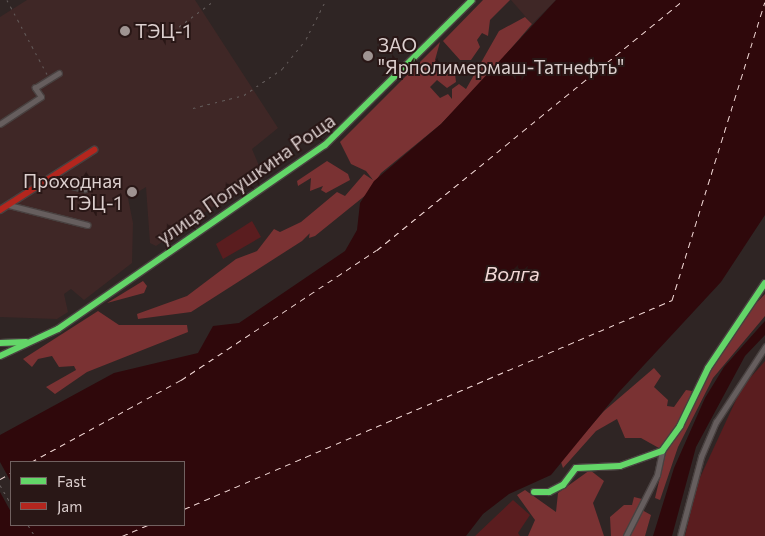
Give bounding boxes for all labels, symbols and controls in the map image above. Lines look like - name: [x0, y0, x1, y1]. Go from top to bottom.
- place label: ТЭЦ-1: [135, 20, 191, 42]
- marker: ТЭЦ-1: [119, 25, 131, 37]
- place label: ЗАО "Ярполимермаш-Татнефть": [378, 34, 624, 78]
- marker: ЗАО "Ярполимермаш-Татнефть": [362, 50, 374, 62]
- street label: улица Полушкина Роща: [153, 109, 339, 249]
- place label: Проходная ТЭЦ-1: [23, 170, 122, 214]
- marker: Проходная ТЭЦ-1: [126, 186, 138, 198]
- water label: Волга: [484, 261, 540, 285]
- legend: [10, 461, 185, 526]
- text: Fast: [57, 472, 86, 490]
- text: Jam: [57, 497, 82, 515]

